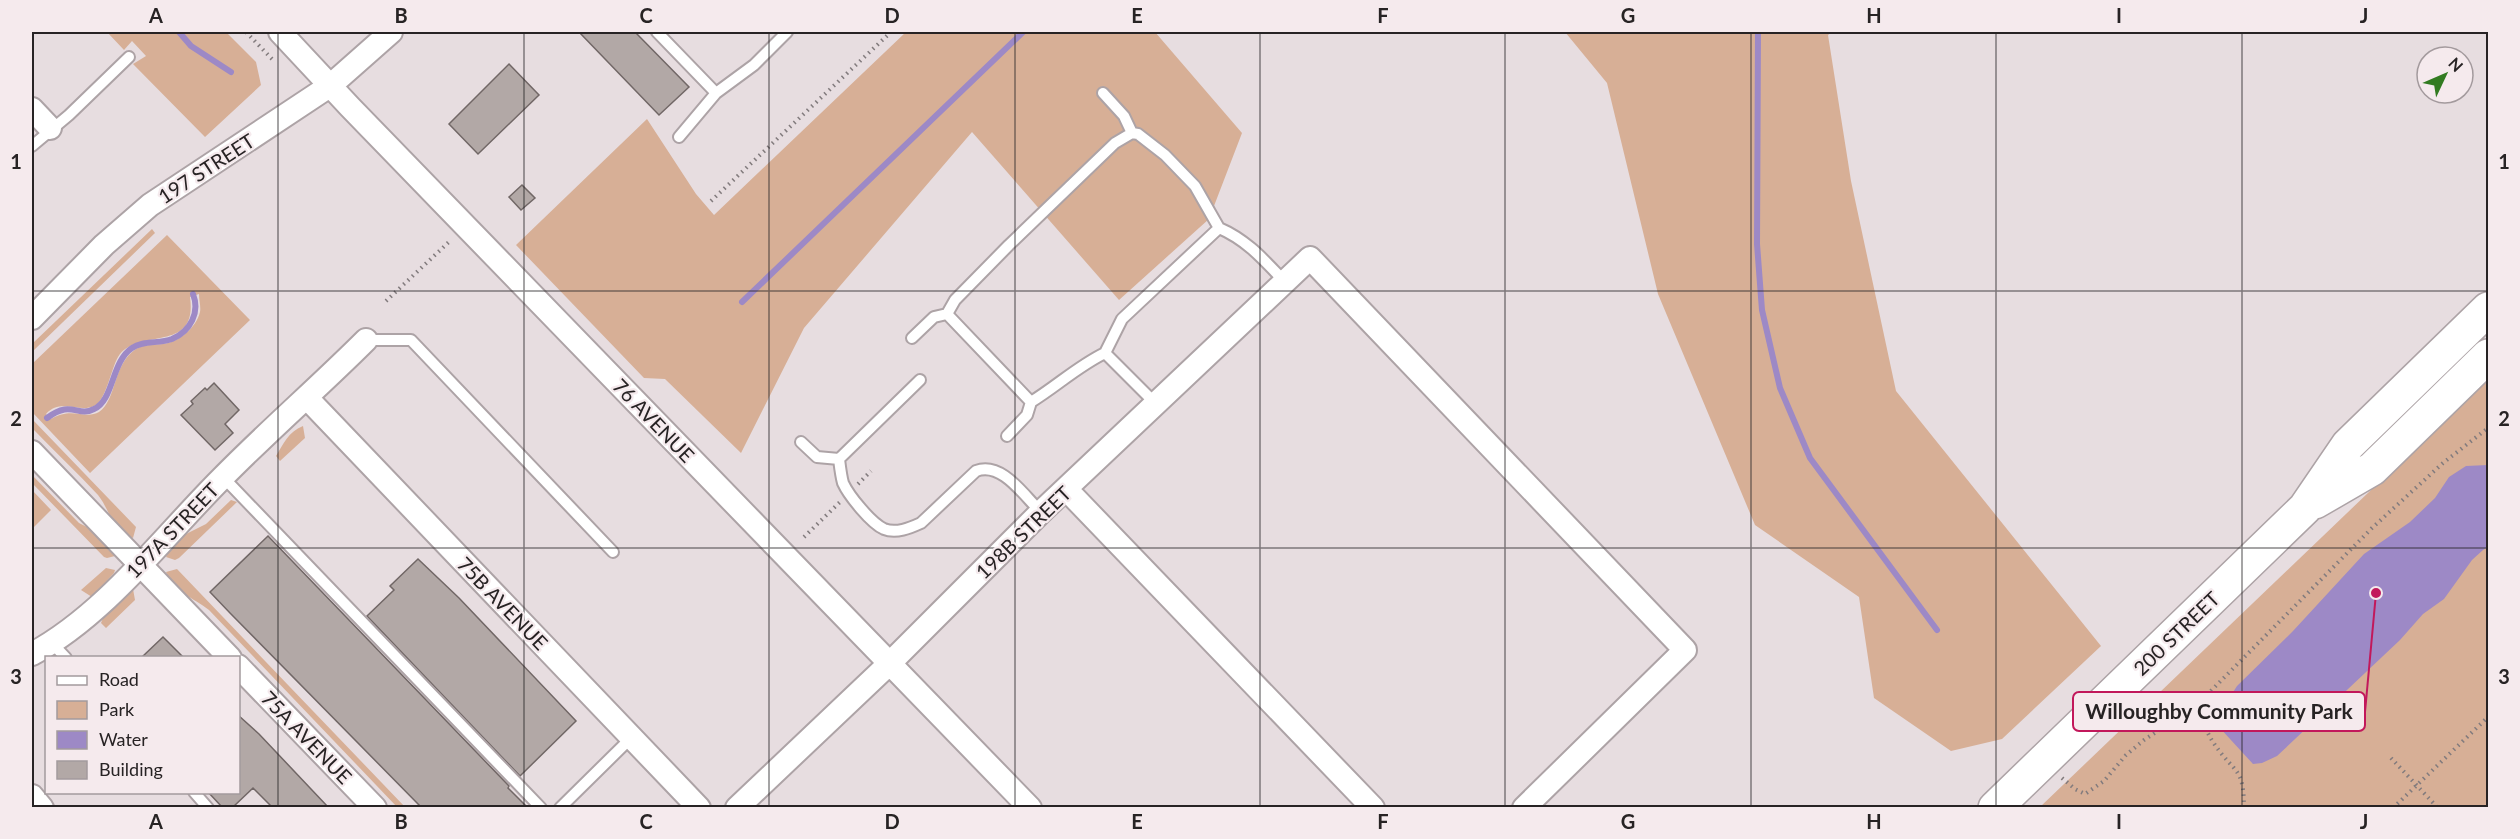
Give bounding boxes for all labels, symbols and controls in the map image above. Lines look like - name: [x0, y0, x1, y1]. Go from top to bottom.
- text: A: [148, 3, 163, 27]
- text: B: [394, 3, 408, 27]
- text: C: [639, 3, 653, 27]
- text: D: [884, 3, 900, 27]
- text: E: [1131, 3, 1143, 27]
- text: F: [1377, 3, 1389, 27]
- text: G: [1621, 3, 1635, 27]
- text: H: [1866, 3, 1882, 27]
- text: I: [2116, 3, 2122, 27]
- text: J: [2360, 3, 2368, 27]
- north arrow: [2415, 45, 2475, 105]
- text: N: [2445, 53, 2467, 75]
- street label: 197 STREET: [153, 128, 259, 208]
- text: 1: [10, 149, 22, 173]
- text: 1: [2498, 149, 2510, 173]
- street label: 76 AVENUE: [608, 373, 700, 467]
- text: 2: [10, 406, 22, 430]
- text: 2: [2498, 406, 2510, 430]
- street label: 197A STREET: [121, 477, 223, 583]
- street label: 198B STREET: [970, 481, 1076, 583]
- street label: 75B AVENUE: [453, 552, 553, 654]
- street label: 200 STREET: [2128, 586, 2224, 680]
- legend: [45, 656, 240, 794]
- text: 3: [10, 664, 22, 688]
- text: 3: [2498, 664, 2510, 688]
- text: Road: [99, 668, 139, 690]
- street label: 75A AVENUE: [257, 686, 357, 788]
- callout: Willoughby Community Park: [2073, 692, 2365, 731]
- text: Park: [99, 698, 135, 720]
- text: Willoughby Community Park: [2085, 698, 2354, 723]
- text: Water: [99, 728, 148, 750]
- text: Building: [99, 758, 163, 780]
- text: A: [148, 809, 163, 833]
- text: B: [394, 809, 408, 833]
- text: C: [639, 809, 653, 833]
- text: D: [884, 809, 900, 833]
- text: E: [1131, 809, 1143, 833]
- text: F: [1377, 809, 1389, 833]
- text: G: [1621, 809, 1635, 833]
- text: H: [1866, 809, 1882, 833]
- text: I: [2116, 809, 2122, 833]
- text: J: [2360, 809, 2368, 833]

